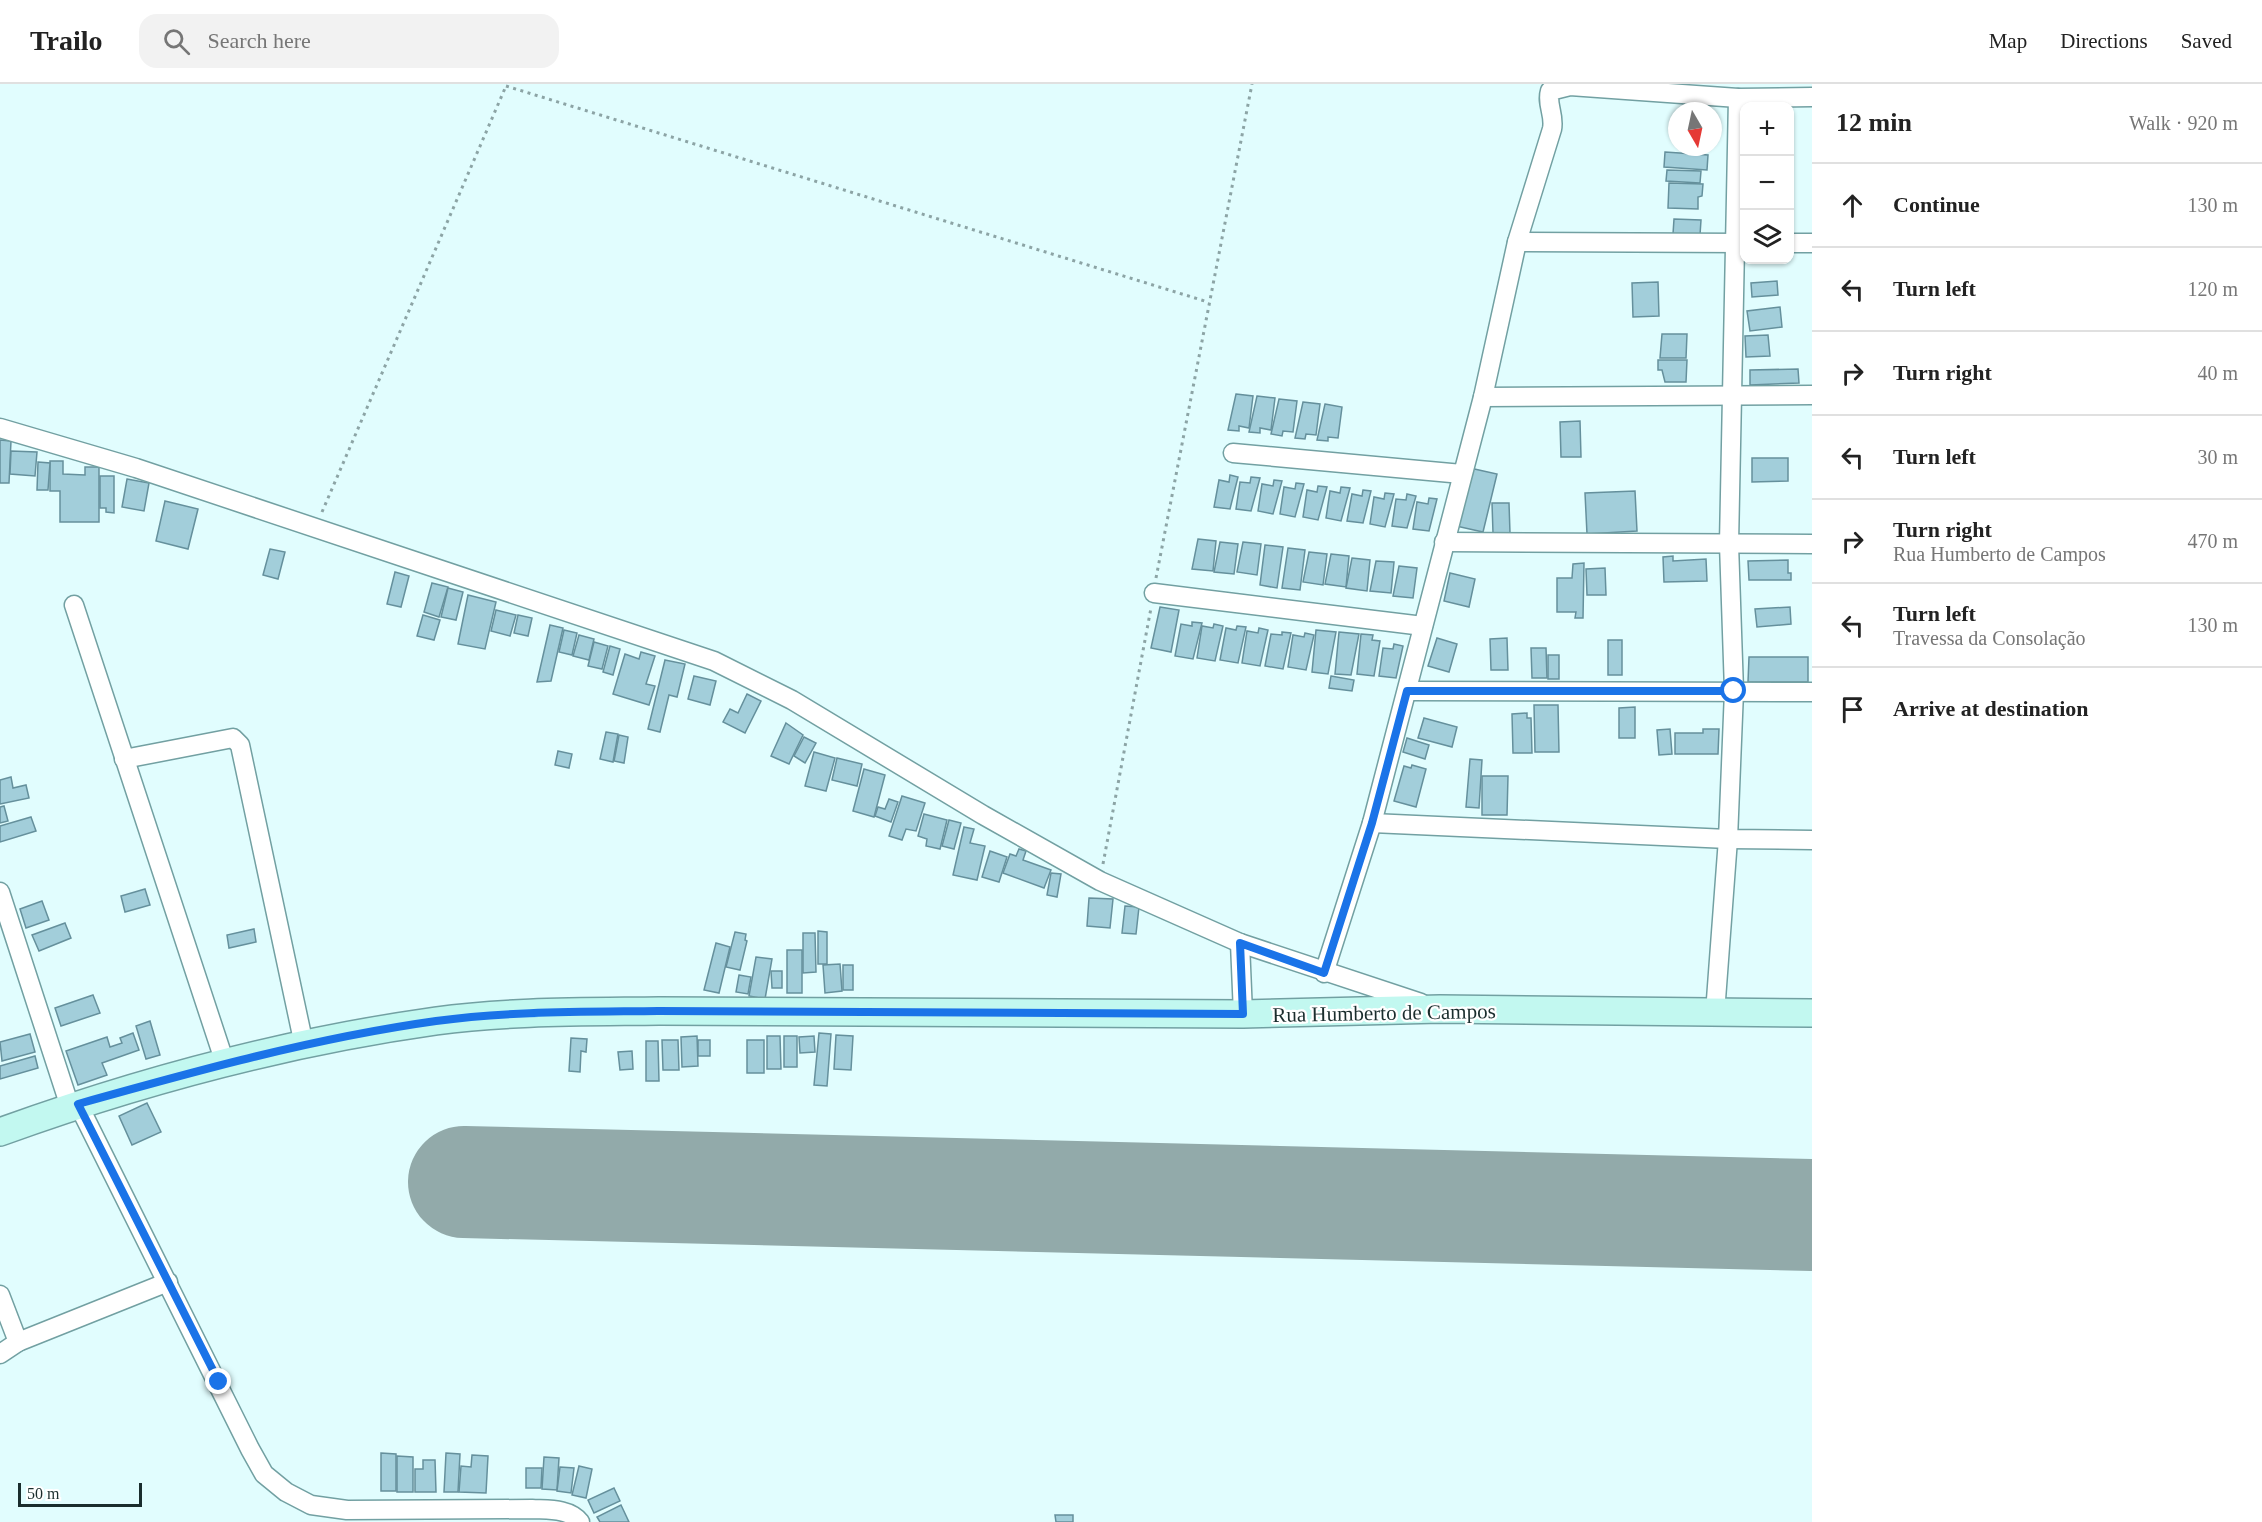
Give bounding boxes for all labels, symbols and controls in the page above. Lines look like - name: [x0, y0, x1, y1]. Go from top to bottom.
- search box: [139, 14, 559, 68]
- text: Trailo: [30, 25, 103, 56]
- icon: search: [160, 25, 193, 58]
- text: Search here: [208, 28, 311, 53]
- text: Map: [1989, 29, 2027, 53]
- text: Directions: [2060, 29, 2148, 53]
- text: Saved: [2181, 29, 2232, 53]
- north arrow: [1668, 102, 1722, 156]
- map controls: [1740, 102, 1794, 264]
- button: +: [1740, 102, 1794, 156]
- text: 12 min: [1836, 108, 1912, 137]
- text: Walk · 920 m: [2129, 112, 2238, 134]
- button: −: [1740, 156, 1794, 210]
- icon: ahead: [1836, 189, 1869, 222]
- text: Continue: [1893, 192, 1980, 217]
- text: 130 m: [2187, 194, 2238, 216]
- button: layers: [1740, 210, 1794, 264]
- icon: left: [1836, 273, 1869, 306]
- text: Turn left: [1893, 276, 1976, 301]
- text: 120 m: [2187, 278, 2238, 300]
- icon: right: [1836, 357, 1869, 390]
- text: Turn right: [1893, 360, 1992, 385]
- text: 40 m: [2197, 362, 2238, 384]
- icon: left: [1836, 441, 1869, 474]
- text: Turn left: [1893, 444, 1976, 469]
- text: 30 m: [2197, 446, 2238, 468]
- text: Turn right: [1893, 517, 1992, 542]
- icon: right: [1836, 525, 1869, 558]
- text: 470 m: [2187, 530, 2238, 552]
- text: Rua Humberto de Campos: [1893, 543, 2106, 565]
- text: Turn left: [1893, 601, 1976, 626]
- icon: left: [1836, 609, 1869, 642]
- text: 130 m: [2187, 614, 2238, 636]
- text: Travessa da Consolação: [1893, 627, 2086, 649]
- route start: [1720, 677, 1746, 703]
- icon: arrive: [1836, 693, 1869, 726]
- text: Arrive at destination: [1893, 696, 2089, 721]
- street label: Rua Humberto de Campos: [1272, 999, 1496, 1027]
- route end: [205, 1368, 231, 1394]
- scale bar: [18, 1480, 142, 1508]
- text: 50 m: [27, 1485, 59, 1502]

